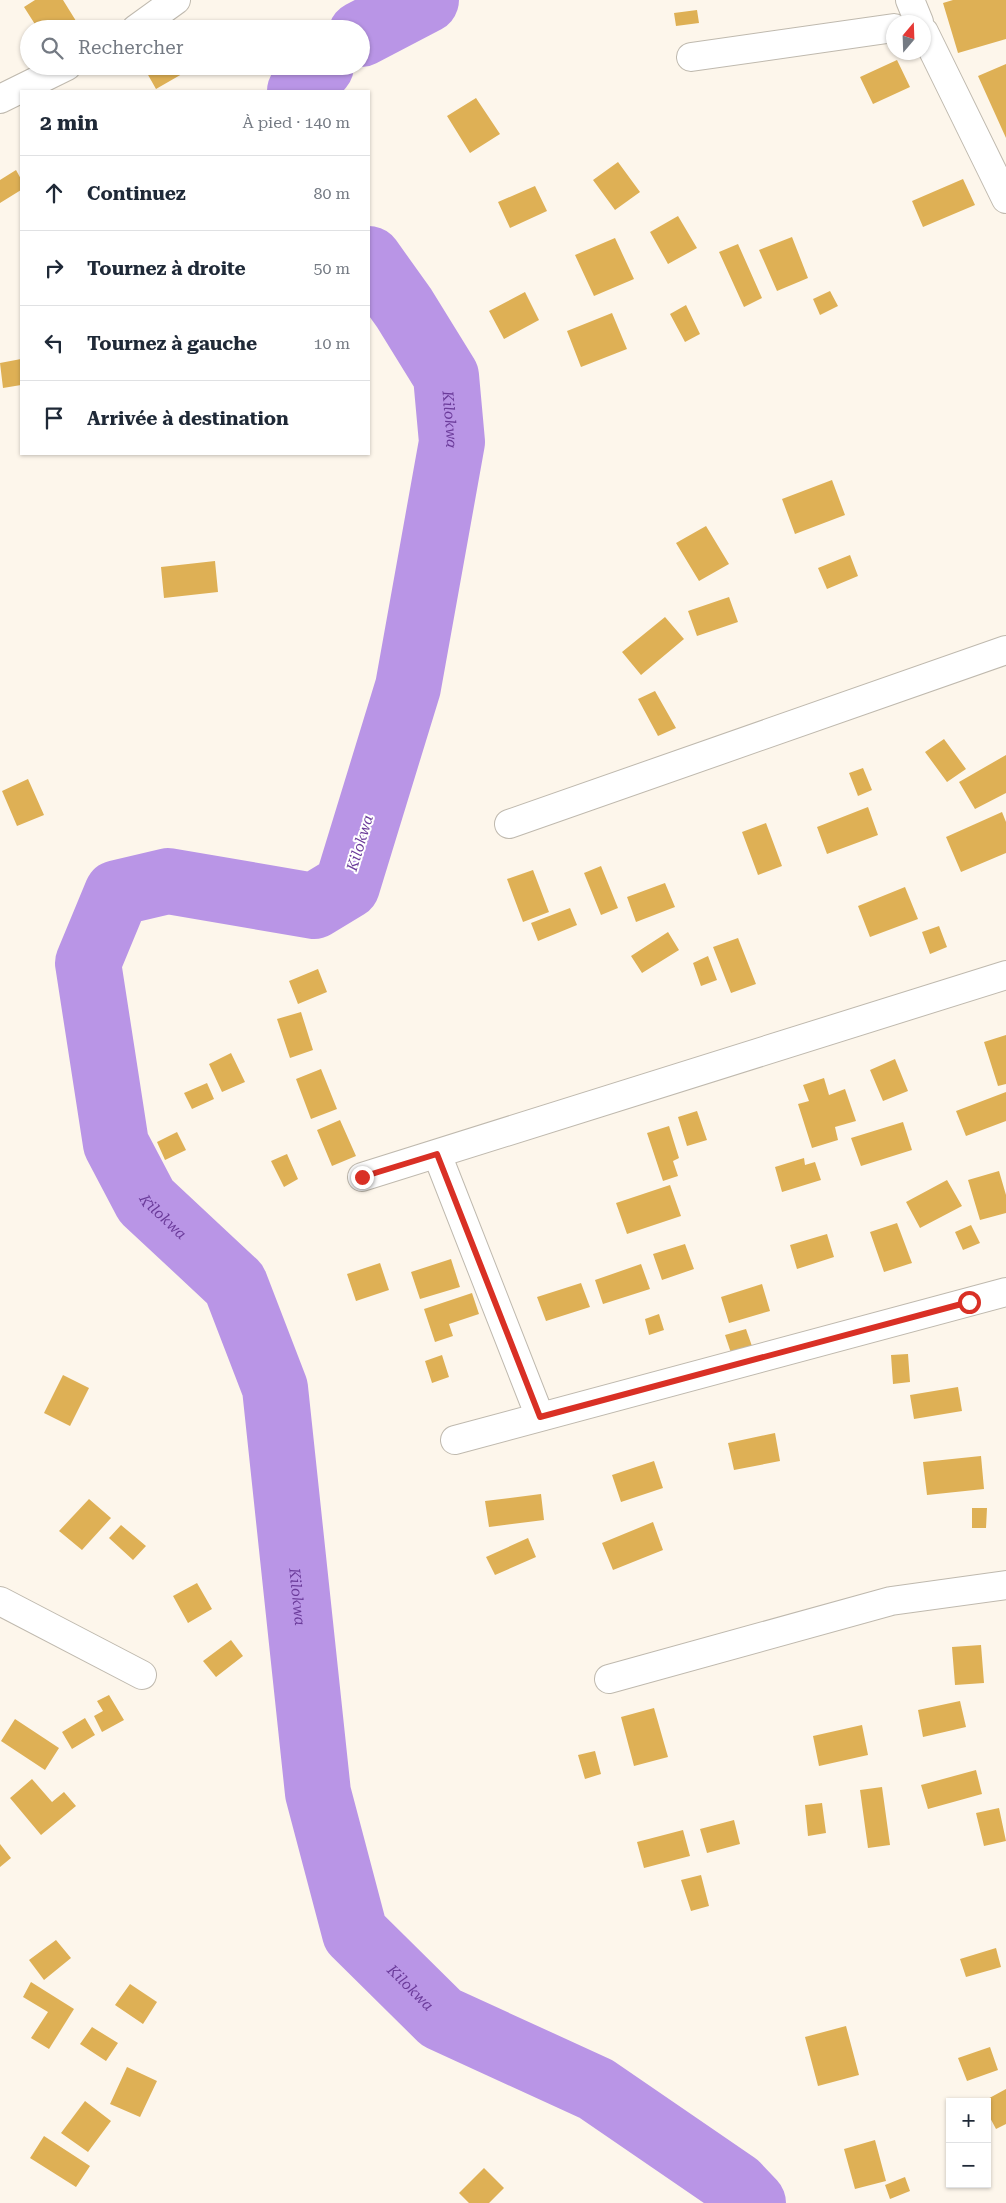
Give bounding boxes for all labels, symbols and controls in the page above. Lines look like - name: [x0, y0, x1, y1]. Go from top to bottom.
- north arrow: [886, 15, 931, 60]
- search box: [20, 20, 370, 75]
- icon: search: [38, 34, 66, 62]
- text: Rechercher: [78, 36, 184, 59]
- text: 2 min: [40, 111, 98, 135]
- text: À pied · 140 m: [242, 113, 350, 132]
- icon: ahead: [40, 179, 68, 207]
- text: Continuez: [87, 182, 186, 205]
- text: 80 m: [313, 184, 350, 203]
- icon: right: [40, 254, 68, 282]
- text: Tournez à droite: [87, 257, 246, 280]
- text: 50 m: [313, 259, 350, 278]
- icon: left: [40, 329, 68, 357]
- text: Tournez à gauche: [87, 332, 257, 355]
- text: 10 m: [313, 334, 350, 353]
- water label: Kilokwa: [438, 389, 461, 450]
- icon: arrive: [40, 404, 68, 432]
- text: Arrivée à destination: [87, 407, 289, 430]
- water label: Kilokwa: [343, 813, 377, 874]
- route end: [351, 1166, 374, 1189]
- water label: Kilokwa: [135, 1191, 190, 1243]
- route start: [958, 1291, 981, 1314]
- water label: Kilokwa: [285, 1566, 309, 1626]
- water label: Kilokwa: [383, 1960, 437, 2014]
- map controls: [946, 2098, 991, 2188]
- button: +: [946, 2098, 991, 2143]
- button: −: [946, 2143, 991, 2188]

